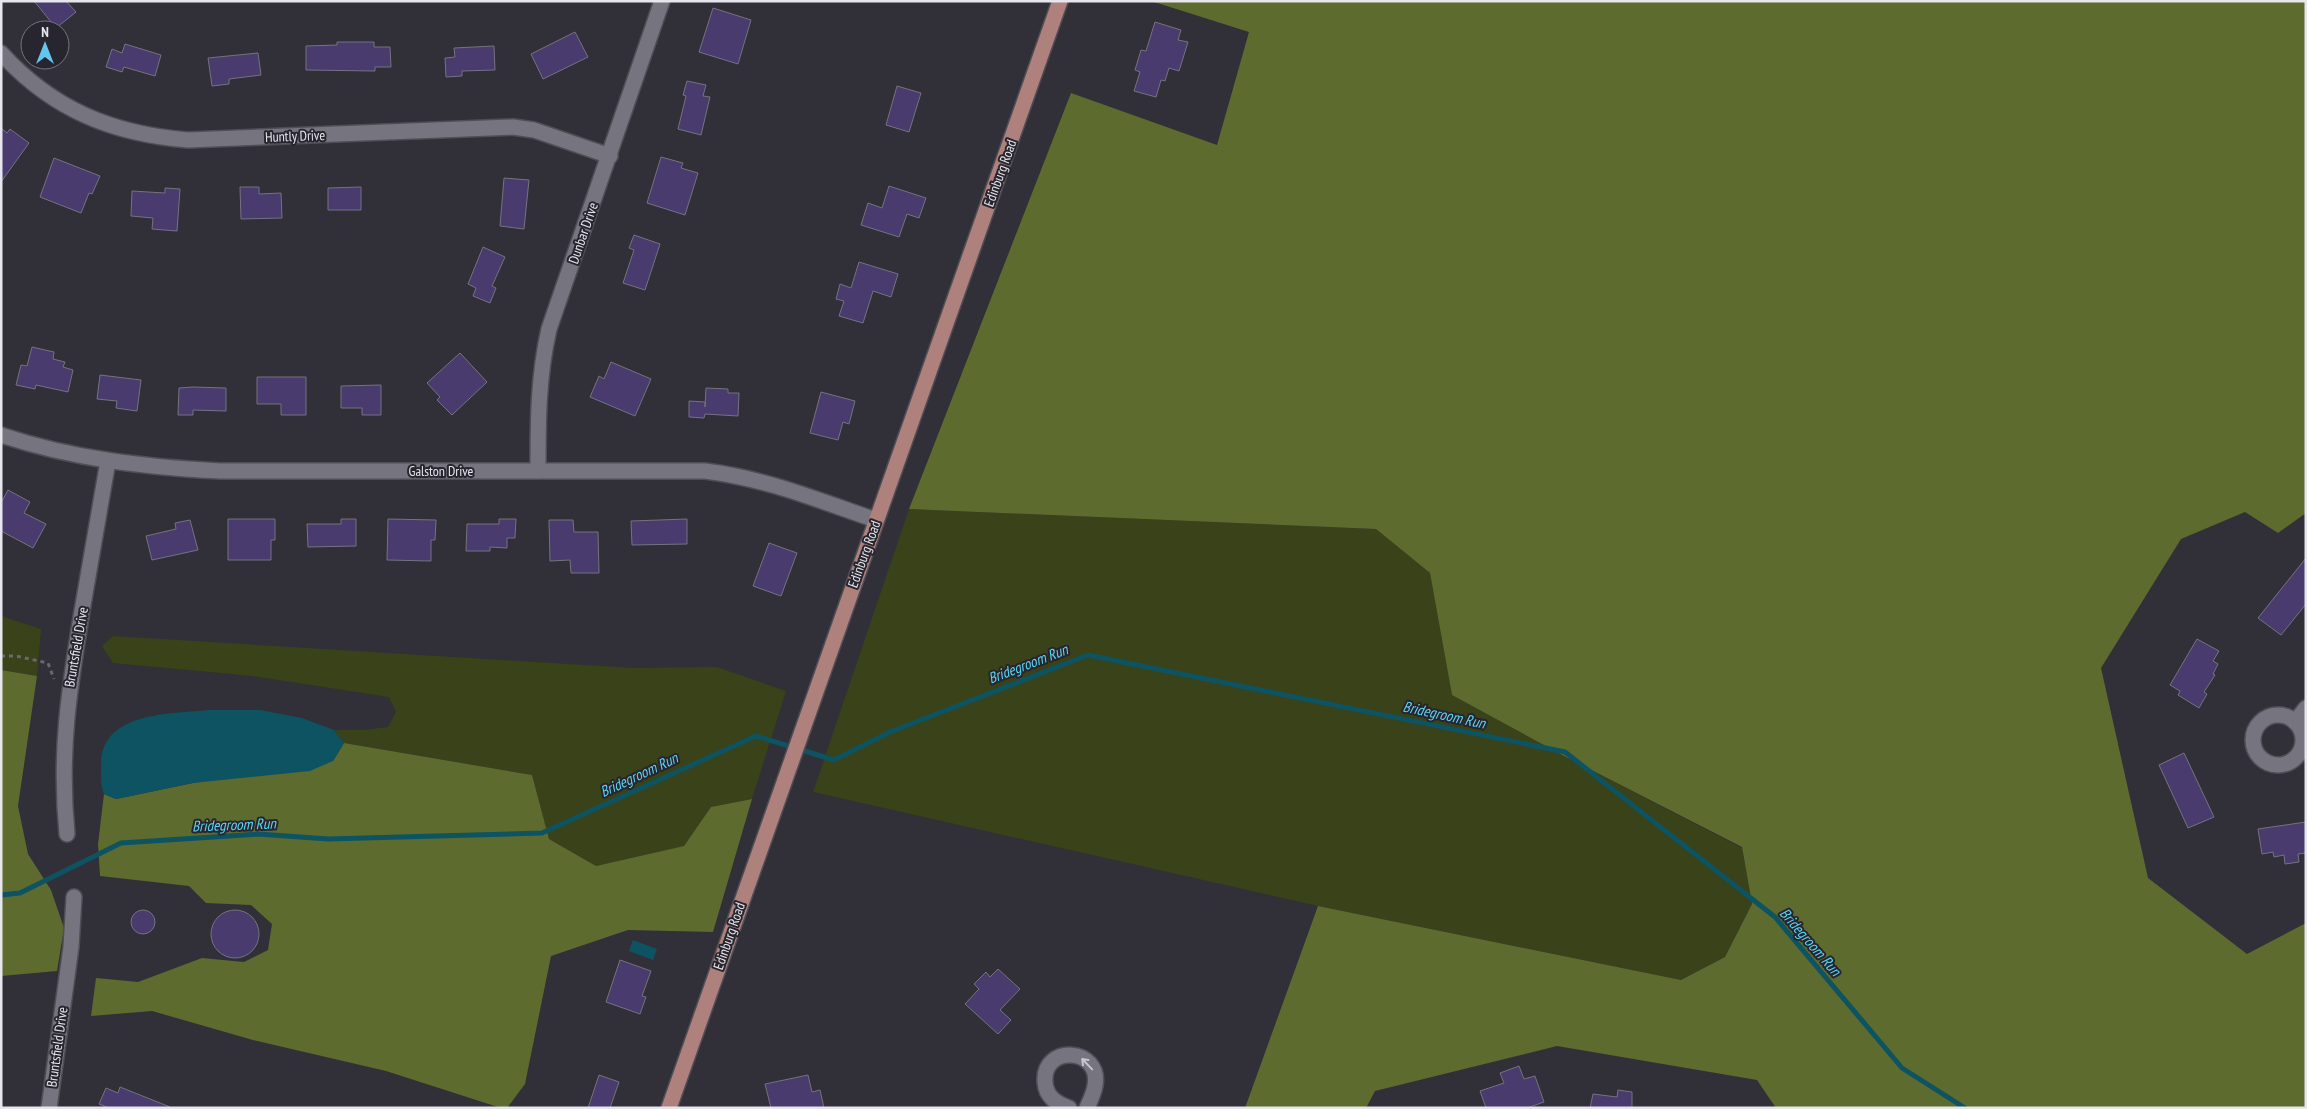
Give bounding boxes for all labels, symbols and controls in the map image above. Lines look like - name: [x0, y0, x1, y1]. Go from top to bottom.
- north arrow: [20, 20, 70, 70]
- text: N: [41, 23, 49, 41]
- street label: Huntly Drive: [265, 126, 326, 146]
- street label: Edinburg Road: [980, 137, 1020, 209]
- street label: Dunbar Drive: [564, 200, 602, 266]
- street label: Galston Drive: [409, 462, 474, 480]
- street label: Edinburg Road: [844, 518, 884, 590]
- street label: Bruntsfield Drive: [60, 605, 92, 688]
- water label: Bridegroom Run: [985, 639, 1072, 687]
- water label: Bridegroom Run: [1401, 697, 1488, 733]
- water label: Bridegroom Run: [597, 748, 682, 801]
- water label: Bridegroom Run: [192, 813, 278, 835]
- street label: Edinburg Road: [709, 900, 749, 972]
- water label: Bridegroom Run: [1776, 904, 1846, 981]
- street label: Bruntsfield Drive: [42, 1005, 72, 1088]
- one-way arrow: [1082, 1058, 1094, 1071]

